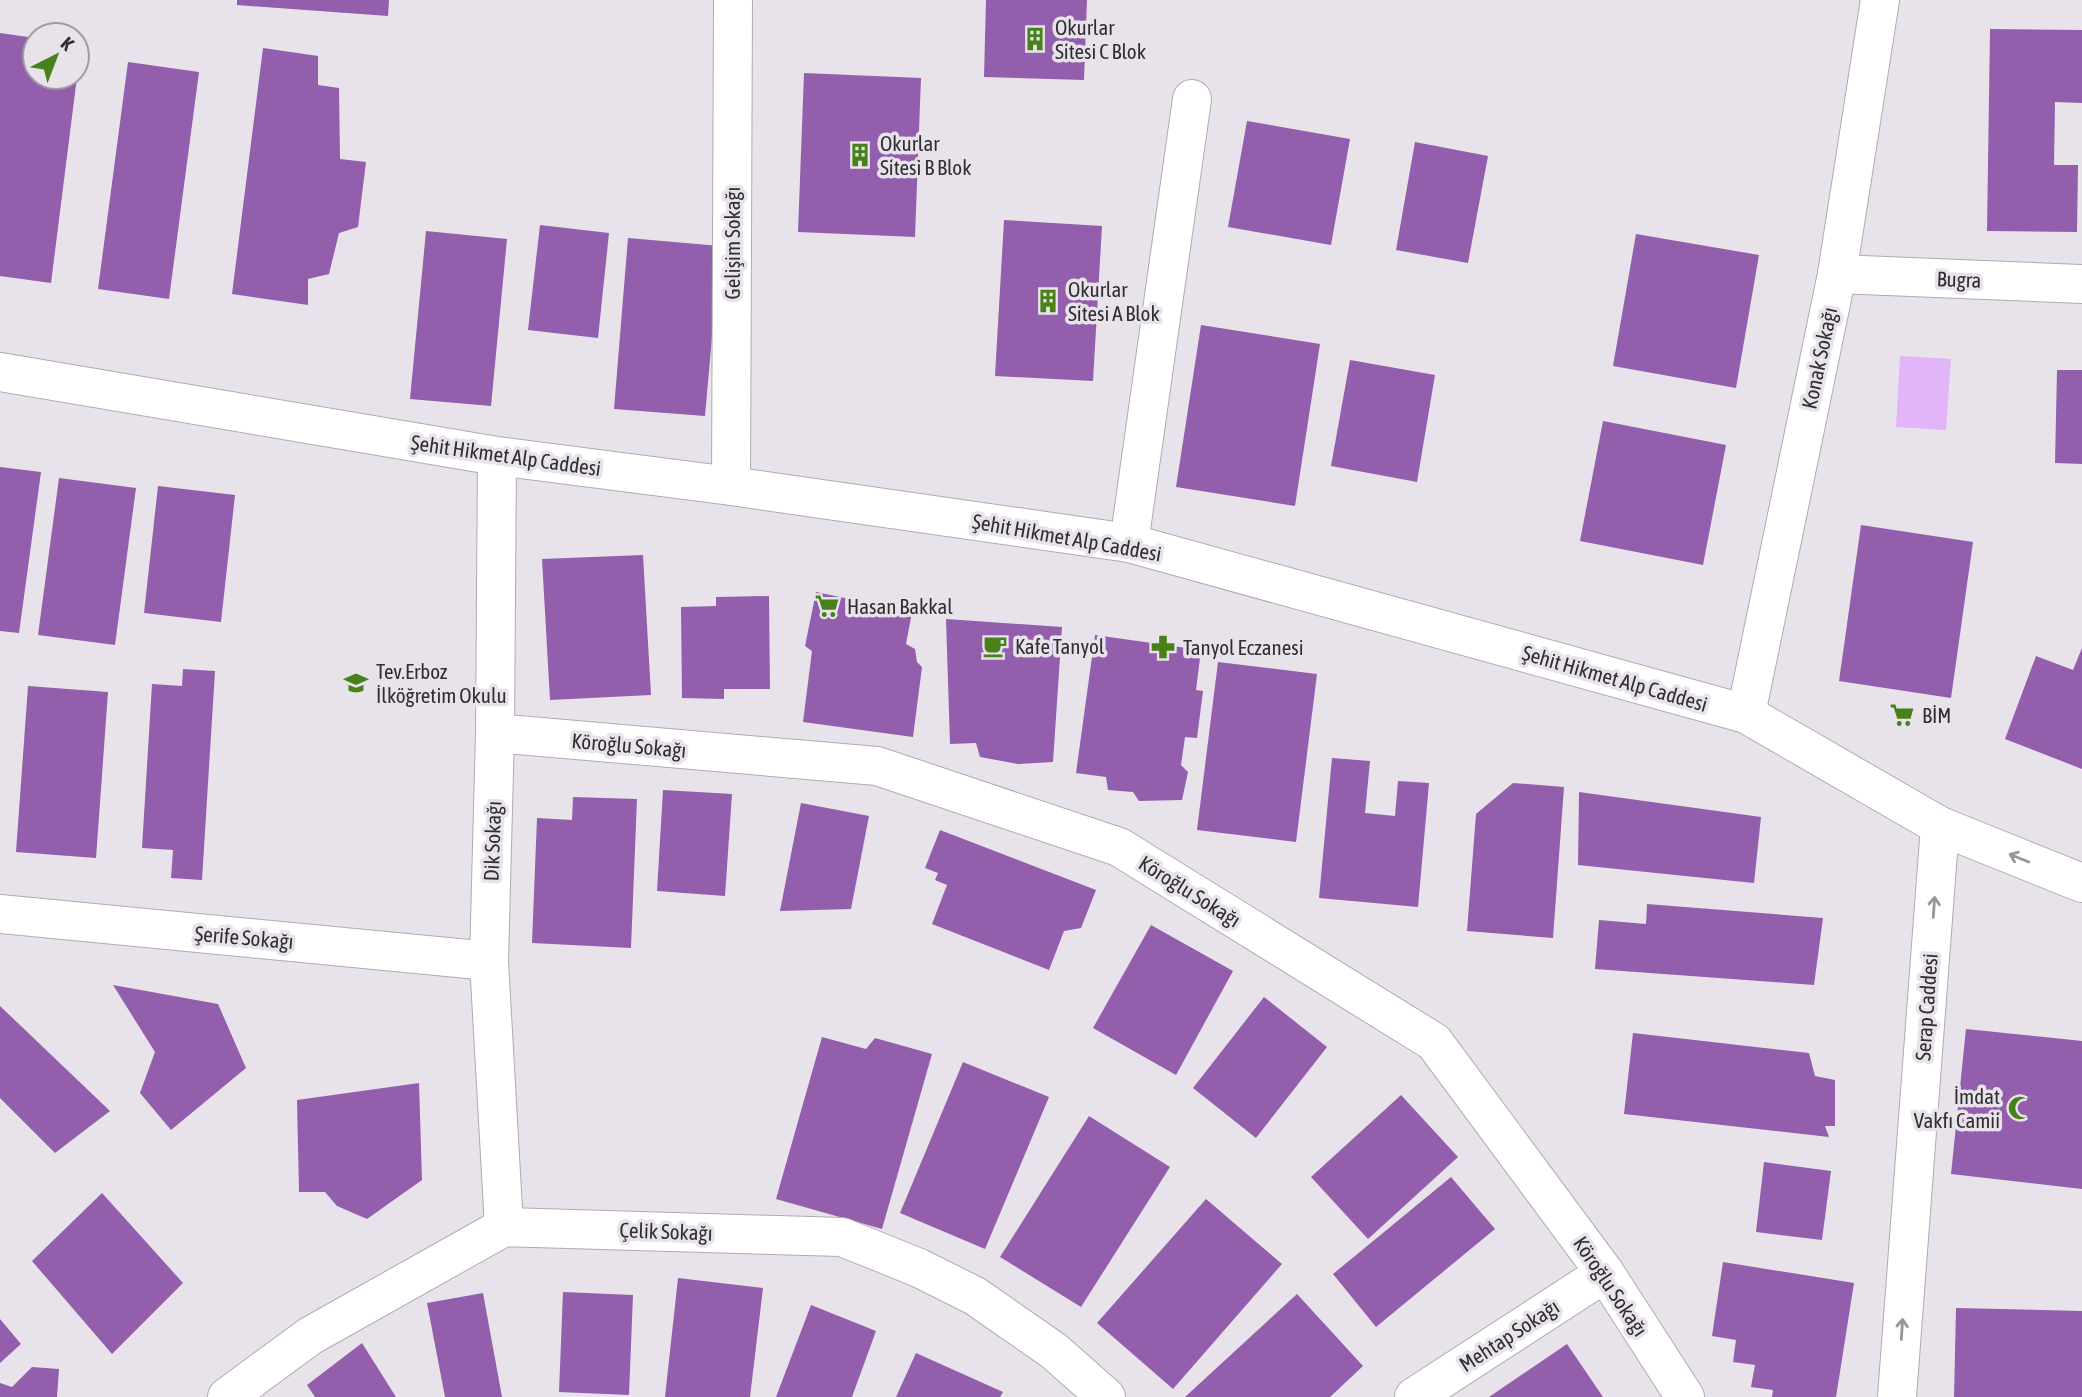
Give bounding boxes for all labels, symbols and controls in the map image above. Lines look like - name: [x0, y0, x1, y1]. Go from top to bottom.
- place label: Okurlar Sitesi C Blok: [1055, 15, 1146, 63]
- north arrow: [21, 21, 91, 91]
- building icon: Okurlar Sitesi C Blok: [1021, 25, 1049, 53]
- text: K: [57, 32, 79, 55]
- place label: Okurlar Sitesi B Blok: [880, 131, 971, 179]
- building icon: Okurlar Sitesi B Blok: [846, 141, 874, 169]
- street label: Gelişim Sokağı: [720, 187, 744, 299]
- street label: Bugra: [1936, 266, 1982, 292]
- place label: Okurlar Sitesi A Blok: [1068, 277, 1160, 325]
- building icon: Okurlar Sitesi A Blok: [1034, 287, 1062, 315]
- street label: Konak Sokağı: [1797, 305, 1841, 411]
- street label: Şehit Hikmet Alp Caddesi: [409, 430, 603, 480]
- street label: Şehit Hikmet Alp Caddesi: [971, 509, 1163, 565]
- supermarket icon: Hasan Bakkal: [813, 592, 841, 620]
- place label: Hasan Bakkal: [847, 594, 953, 618]
- cafe icon: Kafe Tanyol: [981, 632, 1009, 660]
- pharmacy icon: Tanyol Eczanesi: [1149, 633, 1177, 661]
- place label: Kafe Tanyol: [1015, 634, 1105, 658]
- place label: Tanyol Eczanesi: [1183, 635, 1303, 659]
- street label: Şehit Hikmet Alp Caddesi: [1520, 640, 1710, 716]
- place label: Tev.Erboz İlköğretim Okulu: [376, 659, 507, 707]
- school or university icon: Tev.Erboz İlköğretim Okulu: [342, 669, 370, 697]
- supermarket icon: BİM: [1888, 701, 1916, 729]
- place label: BİM: [1922, 703, 1951, 727]
- street label: Köroğlu Sokağı: [571, 728, 687, 762]
- street label: Dik Sokağı: [479, 800, 505, 882]
- street label: Köroğlu Sokağı: [1135, 850, 1245, 932]
- one-way arrow: [2008, 850, 2030, 863]
- one-way arrow: [1928, 896, 1941, 918]
- street label: Şerife Sokağı: [194, 921, 294, 953]
- street label: Serap Caddesi: [1910, 952, 1942, 1062]
- place label: İmdat Vakfı Camii: [1914, 1084, 2000, 1132]
- mosque icon: İmdat Vakfı Camii: [2006, 1094, 2034, 1122]
- street label: Çelik Sokağı: [619, 1217, 713, 1245]
- street label: Köroğlu Sokağı: [1569, 1232, 1653, 1340]
- street label: Mehtap Sokağı: [1455, 1294, 1563, 1376]
- one-way arrow: [1896, 1318, 1909, 1341]

